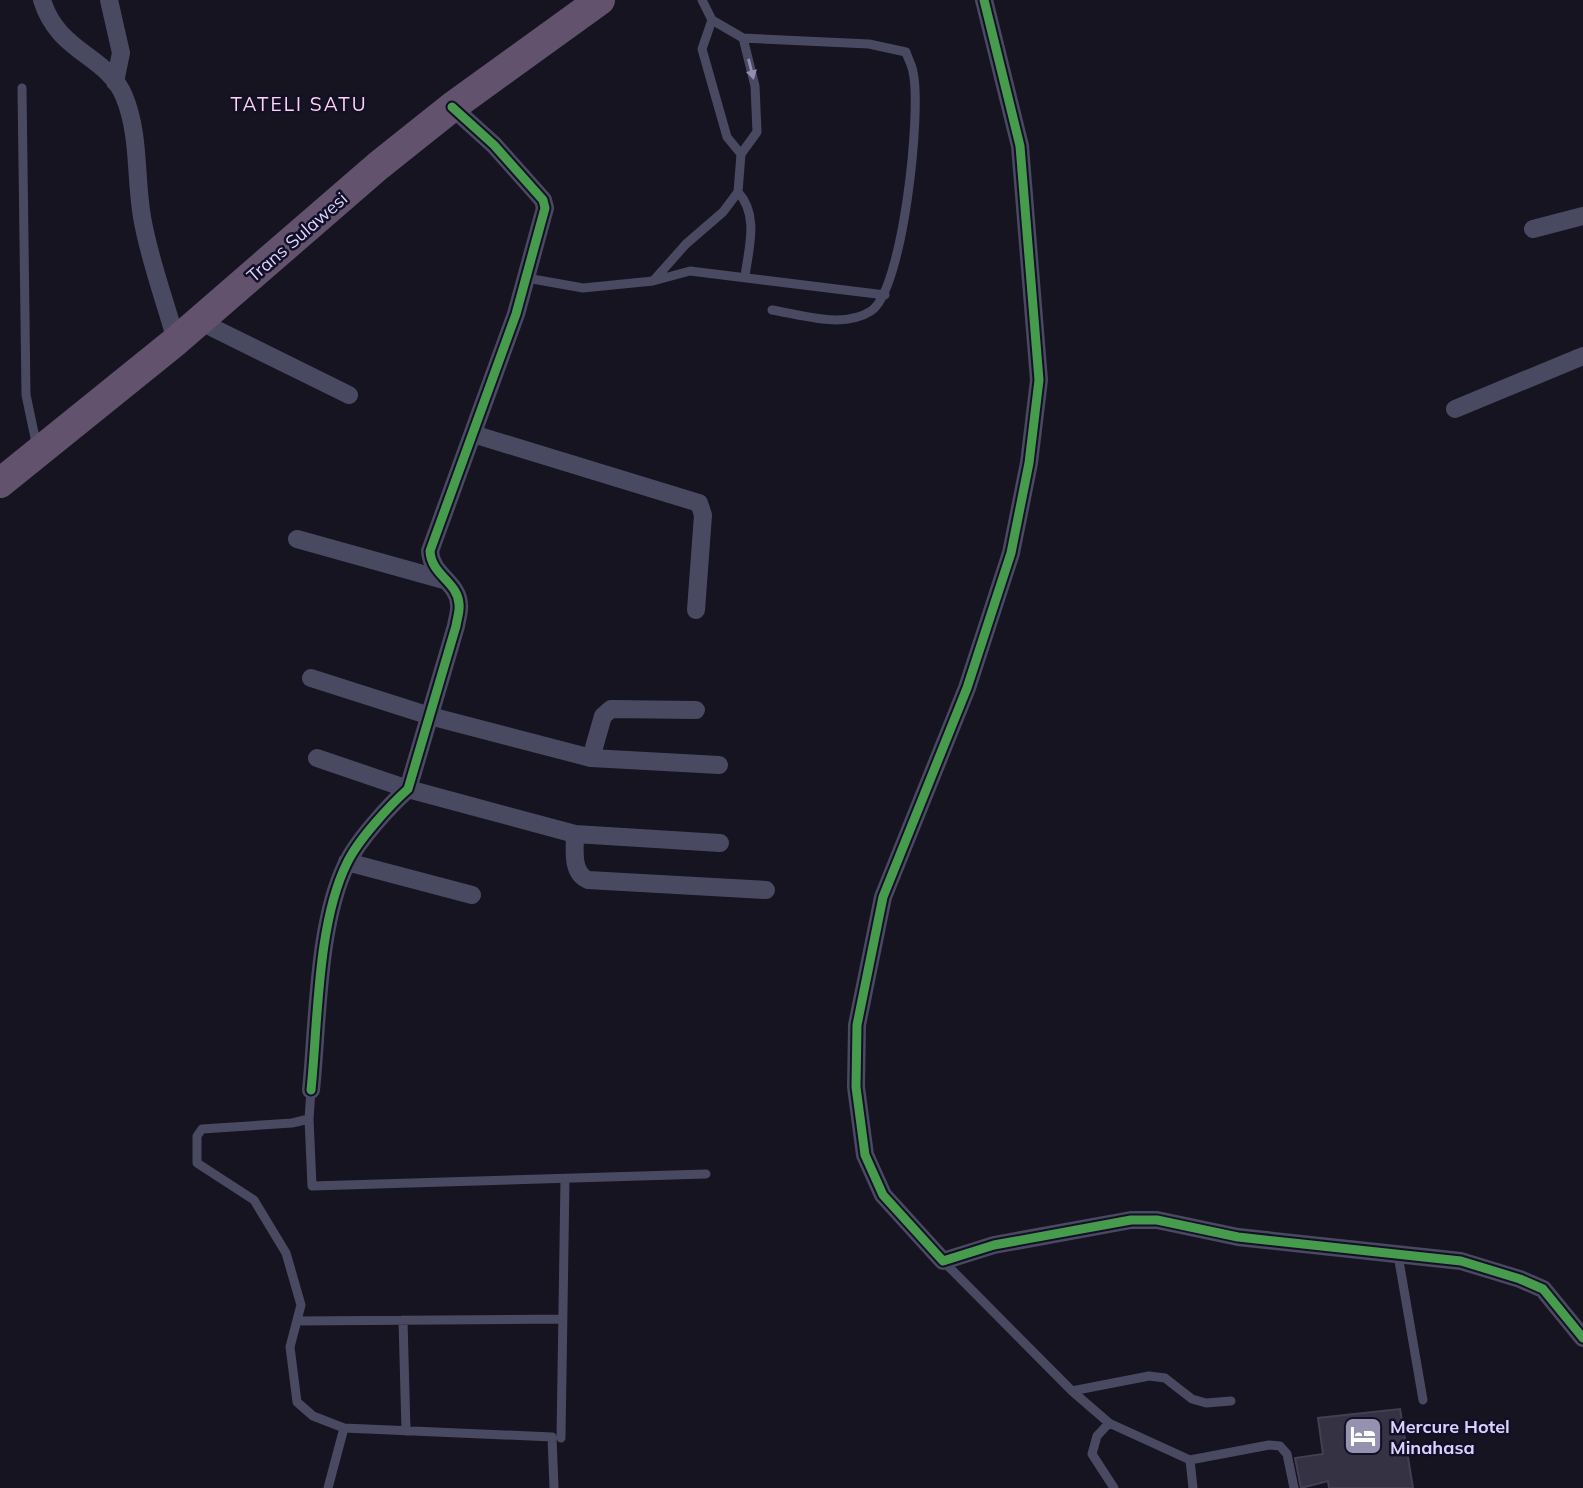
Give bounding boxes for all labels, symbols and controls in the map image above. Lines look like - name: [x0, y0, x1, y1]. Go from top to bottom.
- one-way arrow: [746, 58, 757, 80]
- district label: TATELI SATU: [230, 92, 368, 116]
- street label: Trans Sulawesi: [242, 187, 352, 287]
- hotel icon: Mercure Hotel Minahasa: [1342, 1415, 1384, 1457]
- place label: Mercure Hotel Minahasa: [1390, 1415, 1510, 1459]

